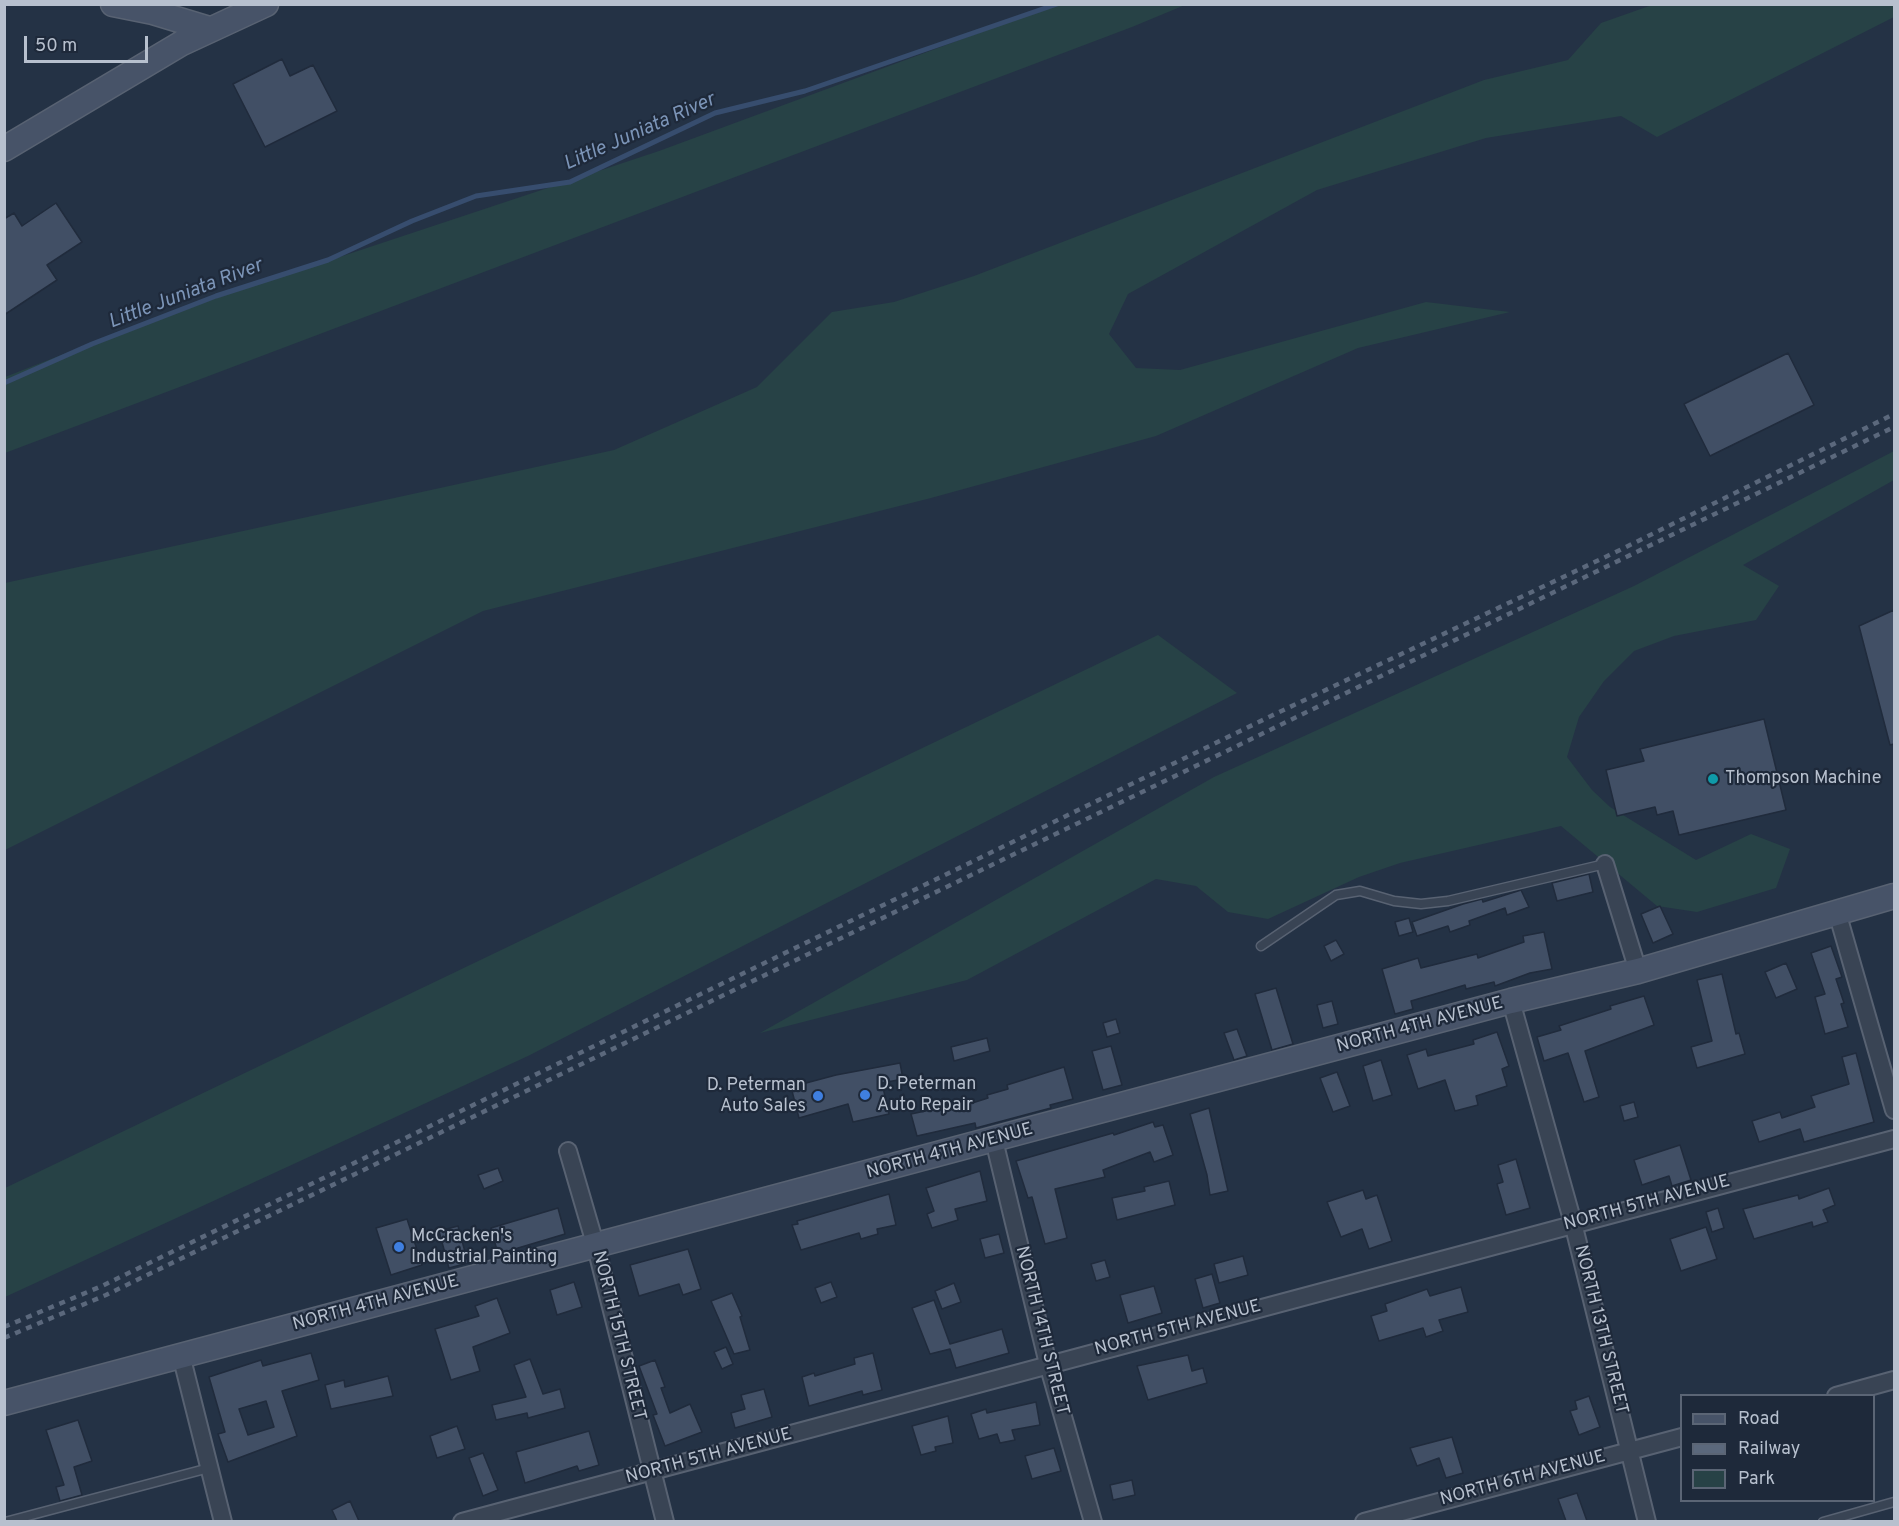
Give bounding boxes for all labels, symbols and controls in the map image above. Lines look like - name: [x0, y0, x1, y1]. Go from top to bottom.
- scale bar: [27, 24, 152, 62]
- text: 50 m: [35, 35, 77, 58]
- water label: Little Juniata River: [561, 89, 719, 177]
- water label: Little Juniata River: [106, 255, 266, 335]
- place label: Thompson Machine: [1725, 768, 1881, 790]
- marker: Thompson Machine: [1706, 772, 1720, 786]
- street label: NORTH 4TH AVENUE: [1335, 993, 1505, 1059]
- place label: D. Peterman Auto Repair: [877, 1074, 976, 1116]
- place label: D. Peterman Auto Sales: [707, 1075, 806, 1118]
- marker: D. Peterman Auto Repair: [858, 1088, 872, 1102]
- marker: D. Peterman Auto Sales: [811, 1089, 825, 1103]
- street label: NORTH 4TH AVENUE: [865, 1119, 1035, 1185]
- street label: NORTH 5TH AVENUE: [1561, 1171, 1733, 1237]
- place label: McCracken's Industrial Painting: [411, 1226, 557, 1268]
- marker: McCracken's Industrial Painting: [392, 1240, 406, 1254]
- street label: NORTH 13TH STREET: [1568, 1243, 1632, 1417]
- street label: NORTH 14TH STREET: [1010, 1244, 1072, 1418]
- street label: NORTH 15TH STREET: [586, 1249, 650, 1423]
- street label: NORTH 4TH AVENUE: [291, 1271, 461, 1337]
- street label: NORTH 5TH AVENUE: [1092, 1296, 1264, 1362]
- legend: [1680, 1394, 1875, 1502]
- text: Road: [1738, 1408, 1780, 1431]
- street label: NORTH 5TH AVENUE: [623, 1424, 795, 1490]
- text: Railway: [1738, 1438, 1800, 1461]
- street label: NORTH 6TH AVENUE: [1438, 1447, 1608, 1511]
- text: Park: [1738, 1468, 1775, 1491]

